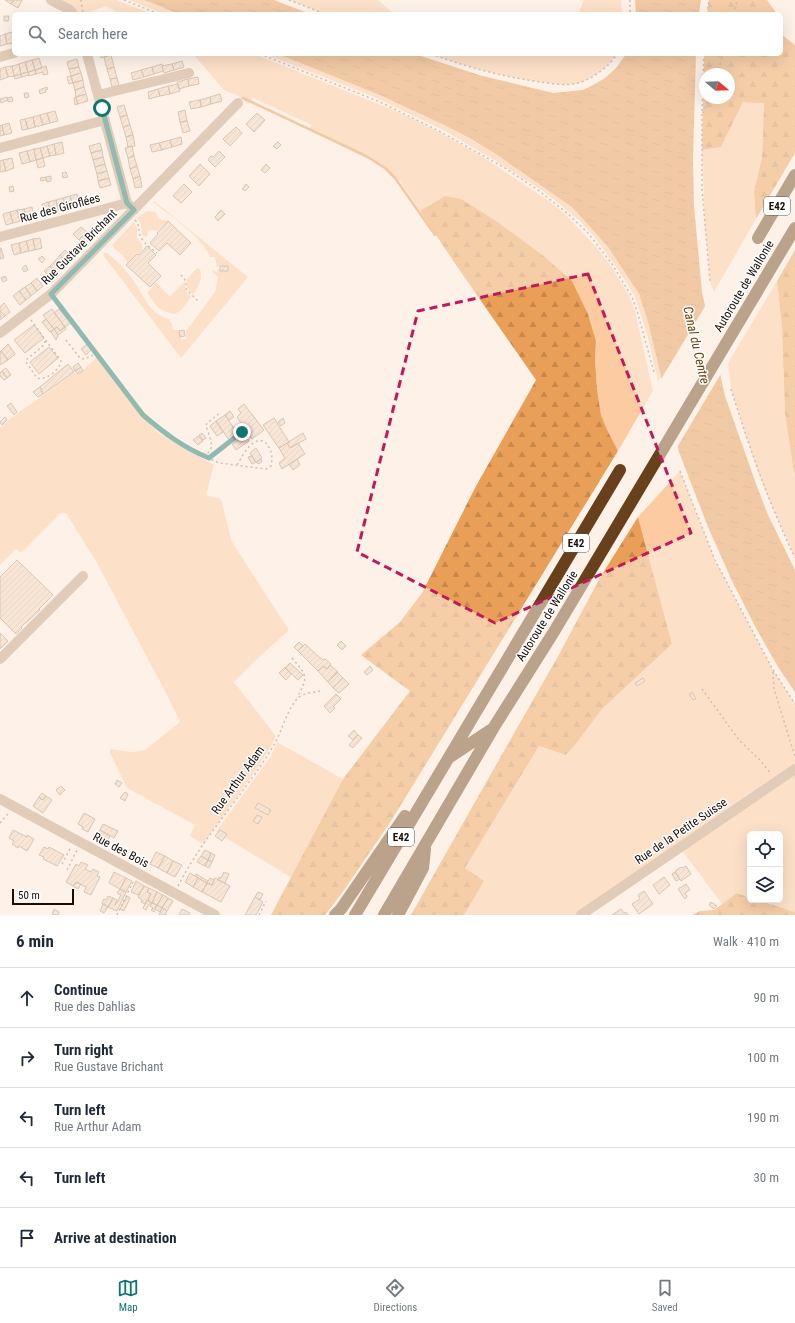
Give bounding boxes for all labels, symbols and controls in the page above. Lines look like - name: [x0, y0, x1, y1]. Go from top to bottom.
- search box: [12, 12, 783, 56]
- icon: search: [26, 23, 48, 45]
- text: Search here: [58, 25, 128, 43]
- north arrow: [699, 68, 735, 104]
- route start: [93, 99, 111, 117]
- street label: Rue des Giroflées: [18, 191, 102, 225]
- road number: E42: [764, 197, 790, 215]
- street label: Rue Gustave Brichant: [38, 206, 120, 288]
- street label: Autoroute de Wallonie: [711, 237, 777, 334]
- water label: Canal du Centre: [680, 305, 713, 385]
- route end: [233, 423, 251, 441]
- road number: E42: [563, 534, 589, 552]
- street label: Autoroute de Wallonie: [513, 568, 581, 664]
- street label: Rue Arthur Adam: [209, 743, 267, 817]
- street label: Rue de la Petite Suisse: [632, 795, 730, 867]
- road number: E42: [388, 828, 414, 846]
- street label: Rue des Bois: [91, 829, 151, 871]
- map controls: [747, 831, 783, 903]
- button: locate: [747, 831, 783, 867]
- button: layers: [747, 867, 783, 903]
- scale bar: [12, 887, 74, 906]
- text: 50 m: [18, 889, 40, 902]
- text: 6 min: [16, 931, 54, 951]
- text: Walk · 410 m: [713, 934, 779, 949]
- text: Continue: [54, 981, 108, 999]
- icon: ahead: [16, 987, 38, 1009]
- text: 90 m: [753, 990, 779, 1005]
- text: Rue des Dahlias: [54, 999, 136, 1014]
- text: Turn right: [54, 1041, 113, 1059]
- icon: right: [16, 1047, 38, 1069]
- text: 100 m: [747, 1050, 779, 1065]
- text: Rue Gustave Brichant: [54, 1059, 163, 1074]
- text: Turn left: [54, 1101, 105, 1119]
- icon: left: [16, 1107, 38, 1129]
- text: 190 m: [747, 1110, 779, 1125]
- text: Rue Arthur Adam: [54, 1119, 141, 1134]
- icon: left: [16, 1167, 38, 1189]
- text: Turn left: [54, 1169, 105, 1187]
- text: 30 m: [753, 1170, 779, 1185]
- icon: arrive: [16, 1227, 38, 1249]
- text: Arrive at destination: [54, 1229, 177, 1247]
- tab: Map: [117, 1277, 139, 1314]
- tab: Directions: [373, 1277, 417, 1314]
- tab: Saved: [652, 1277, 678, 1314]

